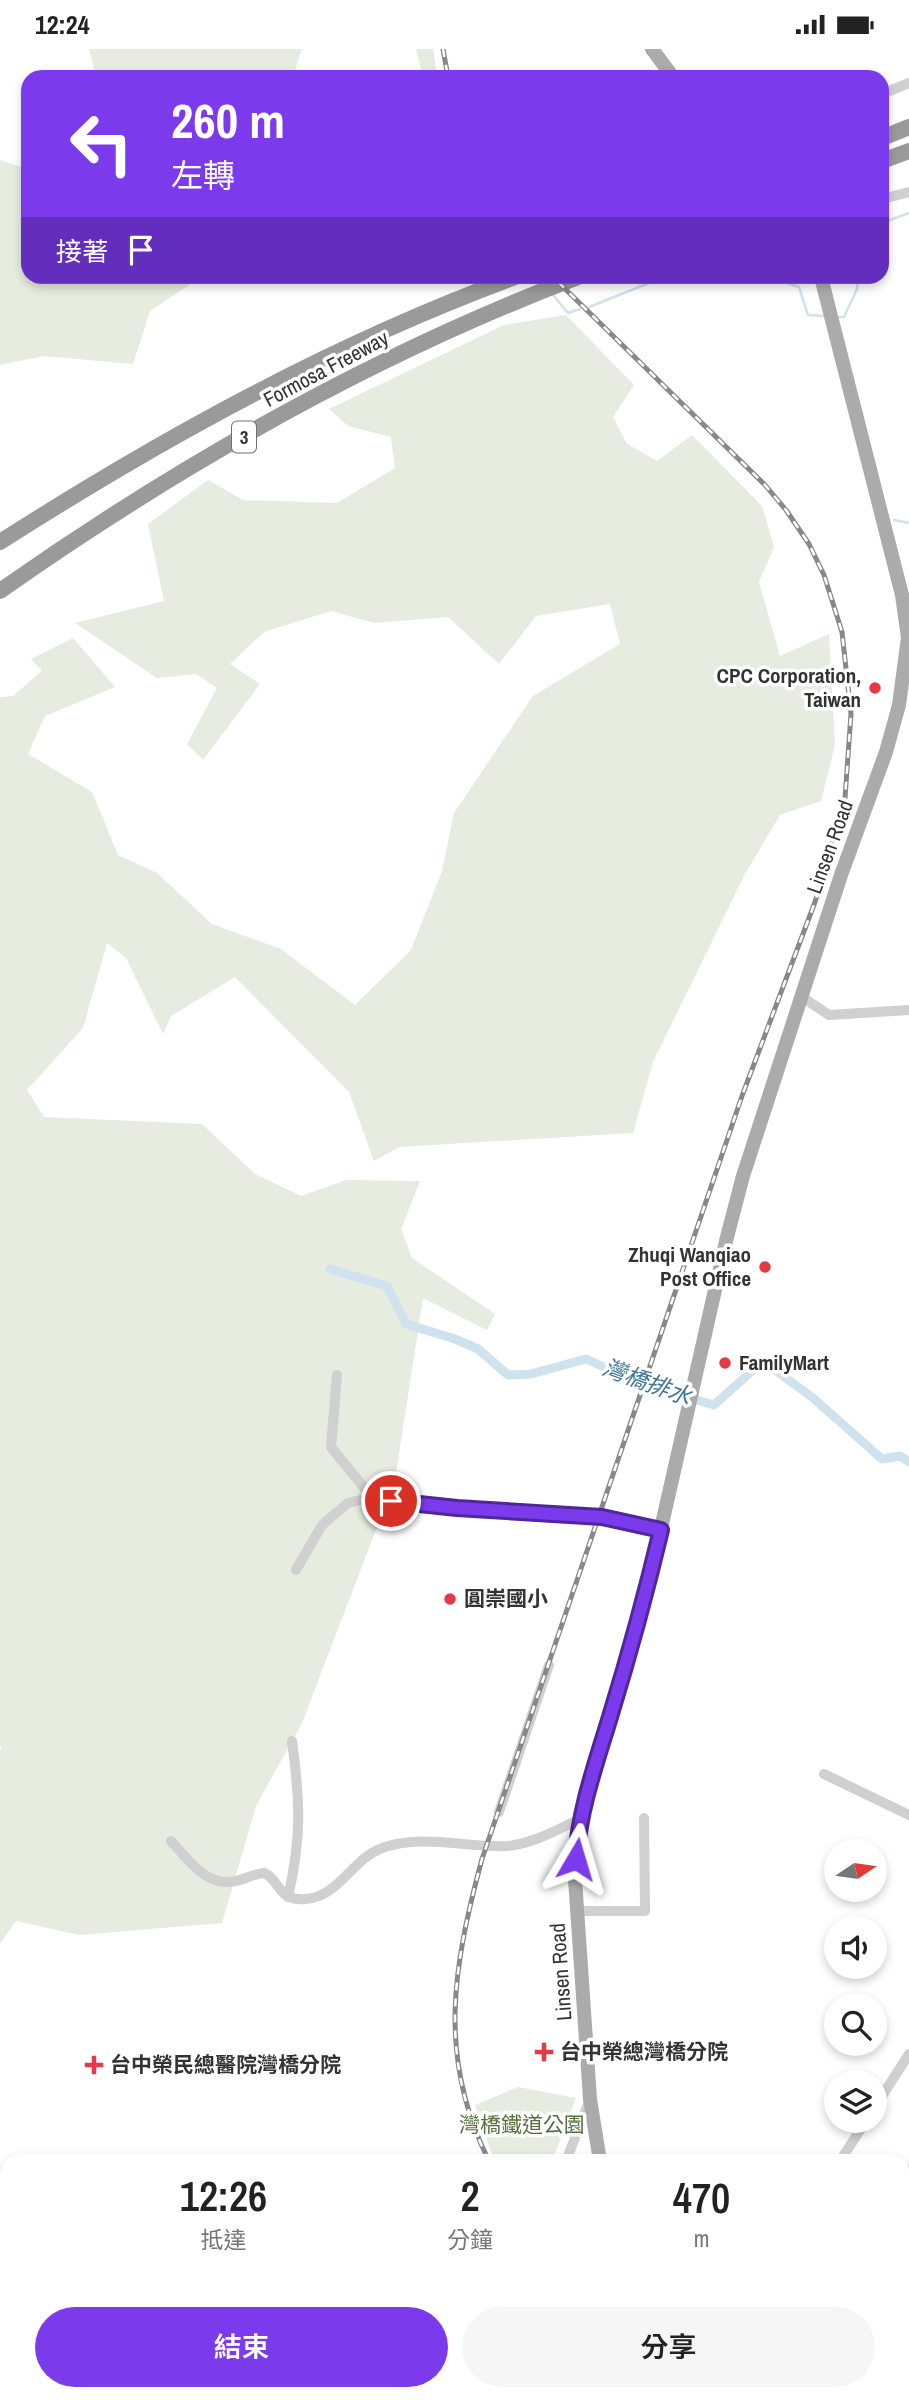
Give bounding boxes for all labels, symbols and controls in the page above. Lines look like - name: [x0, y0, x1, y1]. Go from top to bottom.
- text: 12:24: [35, 7, 90, 42]
- text: 260 m: [171, 87, 285, 153]
- icon: left: [56, 98, 147, 189]
- text: 左轉: [171, 154, 235, 197]
- icon: arrive: [122, 231, 160, 269]
- text: 接著: [56, 234, 108, 269]
- street label: Formosa Freeway: [258, 323, 394, 414]
- road number: 3: [232, 421, 256, 453]
- place label: CPC Corporation, Taiwan: [717, 661, 861, 714]
- marker: CPC Corporation, Taiwan: [867, 680, 883, 696]
- street label: Linsen Road: [799, 796, 860, 898]
- place label: Zhuqi Wanqiao Post Office: [628, 1240, 751, 1293]
- marker: Zhuqi Wanqiao Post Office: [757, 1259, 773, 1275]
- place label: FamilyMart: [739, 1348, 829, 1377]
- water label: 灣橋排水: [599, 1351, 697, 1412]
- marker: FamilyMart: [717, 1355, 733, 1371]
- pin: [361, 1471, 421, 1531]
- icon: arrive: [372, 1482, 410, 1520]
- place label: 圓崇國小: [464, 1584, 548, 1613]
- marker: 圓崇國小: [442, 1591, 458, 1607]
- position arrow: [539, 1822, 613, 1896]
- north arrow: [824, 1839, 887, 1902]
- map controls: [824, 1839, 887, 2133]
- button: sound: [824, 1916, 887, 1979]
- street label: Linsen Road: [543, 1922, 578, 2022]
- button: search: [824, 1993, 887, 2056]
- place label: 台中榮總灣橋分院: [560, 2037, 728, 2066]
- marker: 台中榮總灣橋分院: [534, 2042, 554, 2062]
- place label: 台中榮民總醫院灣橋分院: [110, 2050, 341, 2079]
- marker: 台中榮民總醫院灣橋分院: [84, 2055, 104, 2075]
- button: layers: [824, 2070, 887, 2133]
- park label: 灣橋鐵道公園: [459, 2110, 585, 2139]
- text: 12:26: [180, 2168, 267, 2224]
- text: 2: [460, 2168, 480, 2224]
- text: 470: [673, 2170, 730, 2226]
- text: m: [694, 2223, 709, 2254]
- text: 抵達: [200, 2224, 246, 2255]
- text: 分鐘: [447, 2224, 493, 2255]
- button: 結束: [35, 2307, 448, 2387]
- button: 分享: [462, 2307, 875, 2387]

